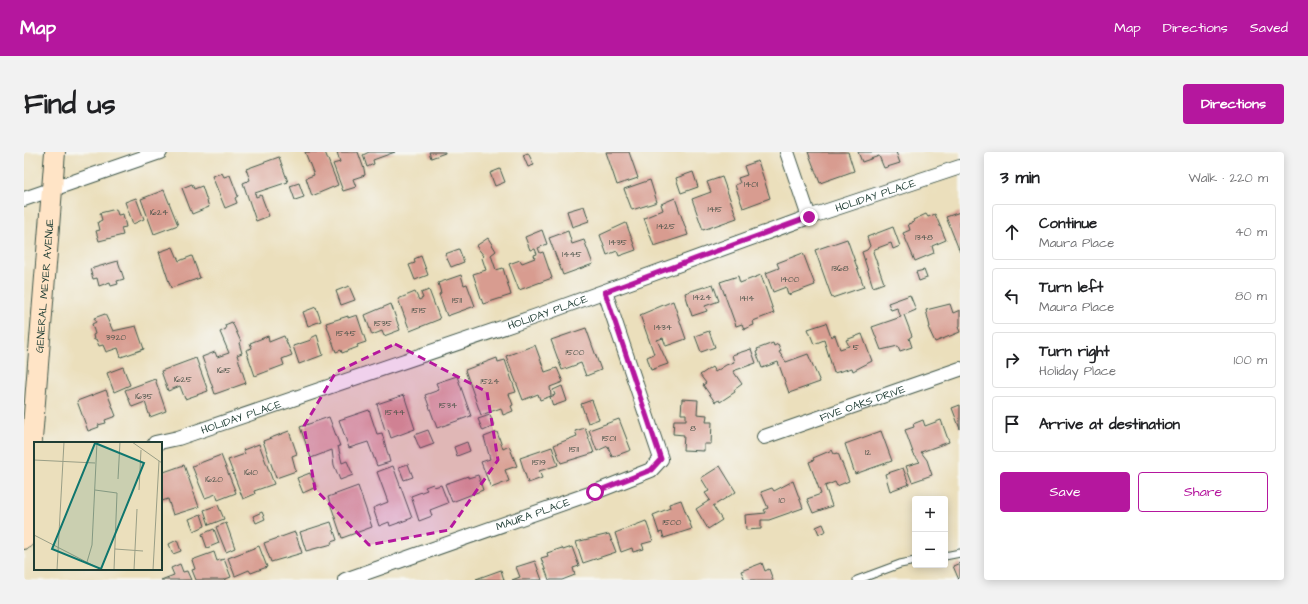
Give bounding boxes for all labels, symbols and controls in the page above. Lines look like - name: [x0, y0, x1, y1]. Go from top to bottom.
- text: Map: [20, 15, 56, 42]
- text: Map: [1114, 18, 1141, 38]
- text: Directions: [1163, 18, 1228, 38]
- text: Saved: [1250, 18, 1288, 38]
- button: Directions: [1183, 84, 1284, 124]
- text: Find us: [24, 85, 115, 124]
- text: 3 min: [1000, 166, 1040, 190]
- text: Walk · 220 m: [1188, 169, 1268, 187]
- street label: HOLIDAY PLACE: [833, 175, 918, 216]
- house number: 1401: [744, 178, 758, 191]
- house number: 1415: [708, 203, 723, 216]
- house number: 1624: [150, 206, 168, 219]
- route end: [800, 208, 818, 226]
- text: Continue: [1039, 213, 1097, 234]
- street label: GENERAL MEYER AVENUE: [32, 218, 58, 354]
- house number: 1425: [657, 220, 676, 233]
- icon: ahead: [1001, 221, 1023, 243]
- text: 40 m: [1235, 223, 1267, 241]
- house number: 1348: [915, 231, 933, 244]
- text: Maura Place: [1039, 234, 1114, 252]
- house number: 1435: [609, 236, 628, 249]
- house number: 1445: [562, 248, 583, 261]
- house number: 1368: [831, 262, 849, 275]
- house number: 1400: [781, 273, 800, 286]
- text: Turn left: [1039, 277, 1103, 298]
- icon: left: [1001, 285, 1023, 307]
- text: 80 m: [1235, 287, 1267, 305]
- street label: HOLIDAY PLACE: [506, 291, 590, 333]
- house number: 1424: [693, 291, 711, 304]
- house number: 1414: [740, 292, 754, 305]
- house number: 1511: [452, 294, 462, 307]
- text: Maura Place: [1039, 298, 1114, 316]
- house number: 1515: [411, 304, 427, 317]
- house number: 1535: [374, 317, 393, 330]
- house number: 1434: [654, 321, 672, 334]
- house number: 1545: [336, 327, 357, 340]
- house number: 3920: [106, 331, 127, 344]
- house number: 5: [853, 341, 860, 354]
- text: Turn right: [1039, 341, 1110, 362]
- house number: 1500: [566, 346, 585, 359]
- icon: right: [1001, 349, 1023, 371]
- text: 100 m: [1234, 351, 1267, 369]
- text: Holiday Place: [1039, 362, 1116, 380]
- house number: 1615: [217, 364, 232, 377]
- house number: 1625: [174, 373, 193, 386]
- house number: 1524: [481, 375, 499, 388]
- street label: FIVE OAKS DRIVE: [818, 381, 908, 425]
- house number: 1635: [135, 390, 153, 403]
- street label: HOLIDAY PLACE: [199, 396, 284, 438]
- house number: 1534: [439, 399, 457, 412]
- house number: 1544: [385, 406, 405, 419]
- icon: arrive: [1001, 413, 1023, 435]
- text: Arrive at destination: [1039, 414, 1180, 435]
- house number: 8: [690, 422, 696, 435]
- house number: 1501: [602, 432, 616, 445]
- inset map: [34, 442, 162, 570]
- house number: 1511: [569, 443, 579, 456]
- house number: 12: [865, 446, 872, 459]
- house number: 1519: [532, 456, 546, 469]
- house number: 1610: [244, 466, 258, 479]
- button: Save: [1000, 472, 1130, 512]
- button: Share: [1138, 472, 1268, 512]
- house number: 1620: [205, 473, 223, 486]
- route start: [586, 483, 604, 501]
- street label: MAURA PLACE: [494, 494, 572, 534]
- house number: 10: [779, 494, 786, 507]
- map controls: [912, 496, 948, 568]
- button: +: [912, 496, 948, 532]
- house number: 1500: [663, 516, 682, 529]
- button: −: [912, 532, 948, 568]

